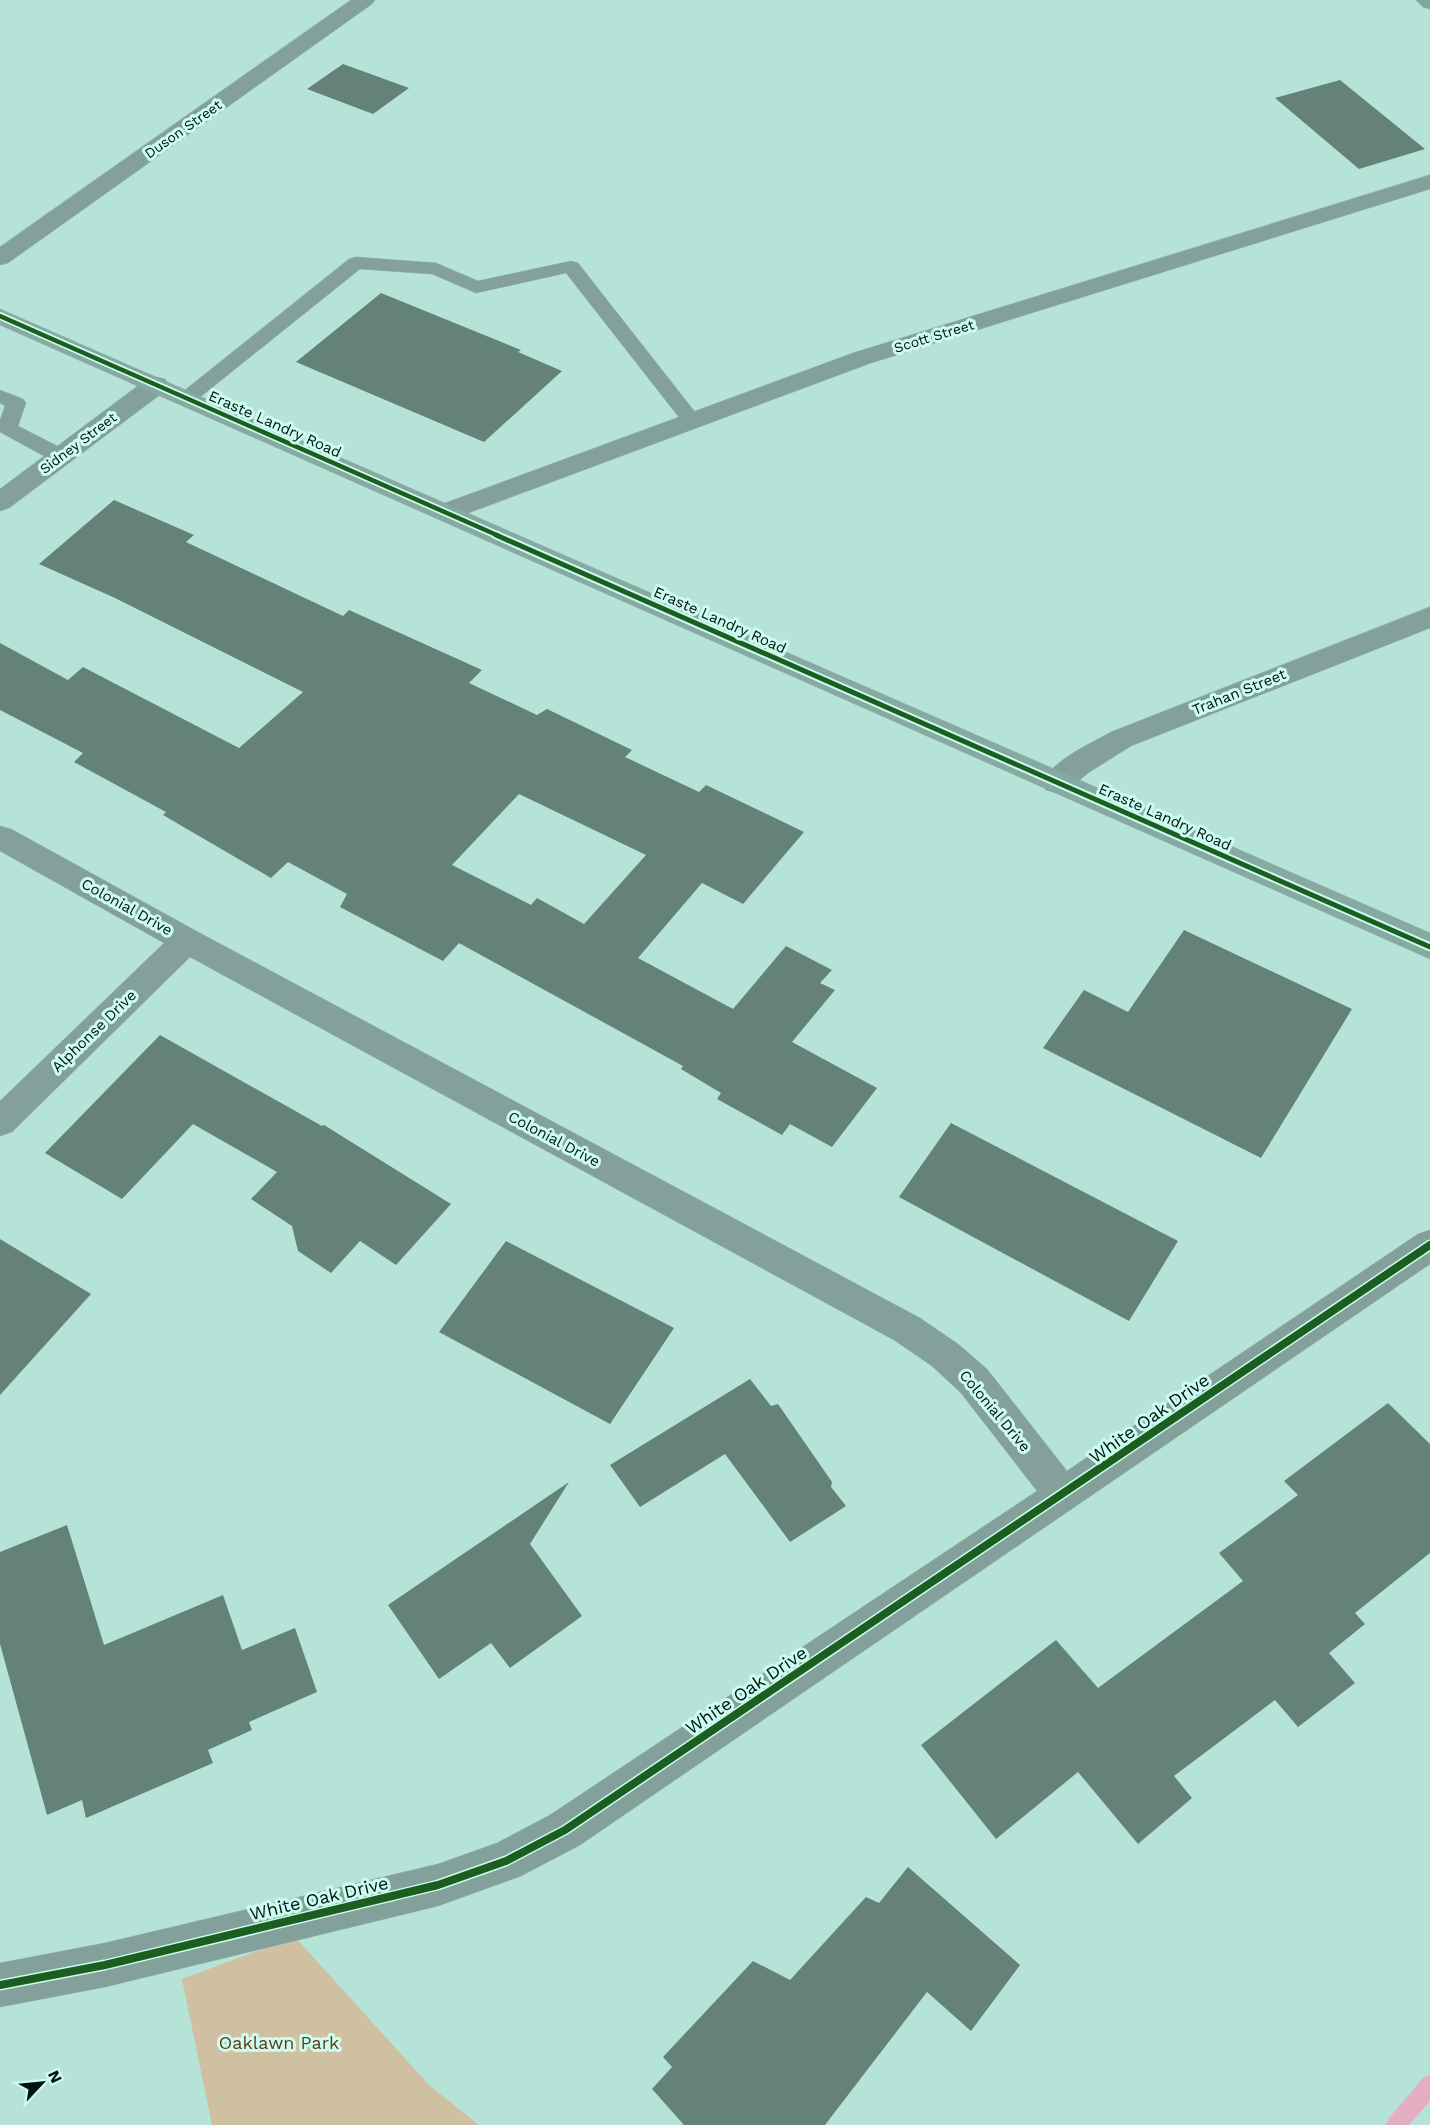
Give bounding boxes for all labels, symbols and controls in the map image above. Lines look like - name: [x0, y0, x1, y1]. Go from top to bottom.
- street label: Duson Street: [142, 97, 225, 161]
- street label: Scott Street: [892, 316, 976, 356]
- street label: Eraste Landry Road: [206, 387, 344, 461]
- street label: Sidney Street: [37, 409, 119, 477]
- street label: Eraste Landry Road: [651, 583, 789, 657]
- street label: Trahan Street: [1189, 665, 1289, 719]
- street label: Eraste Landry Road: [1096, 780, 1234, 854]
- street label: Colonial Drive: [78, 875, 176, 939]
- street label: Alphonse Drive: [48, 986, 140, 1076]
- street label: Colonial Drive: [505, 1107, 603, 1171]
- street label: Colonial Drive: [956, 1366, 1034, 1456]
- street label: White Oak Drive: [1085, 1369, 1213, 1467]
- street label: White Oak Drive: [681, 1642, 811, 1738]
- street label: White Oak Drive: [248, 1872, 390, 1924]
- park label: Oaklawn Park: [219, 2032, 339, 2053]
- north arrow: [12, 2053, 72, 2113]
- text: N: [44, 2067, 66, 2086]

